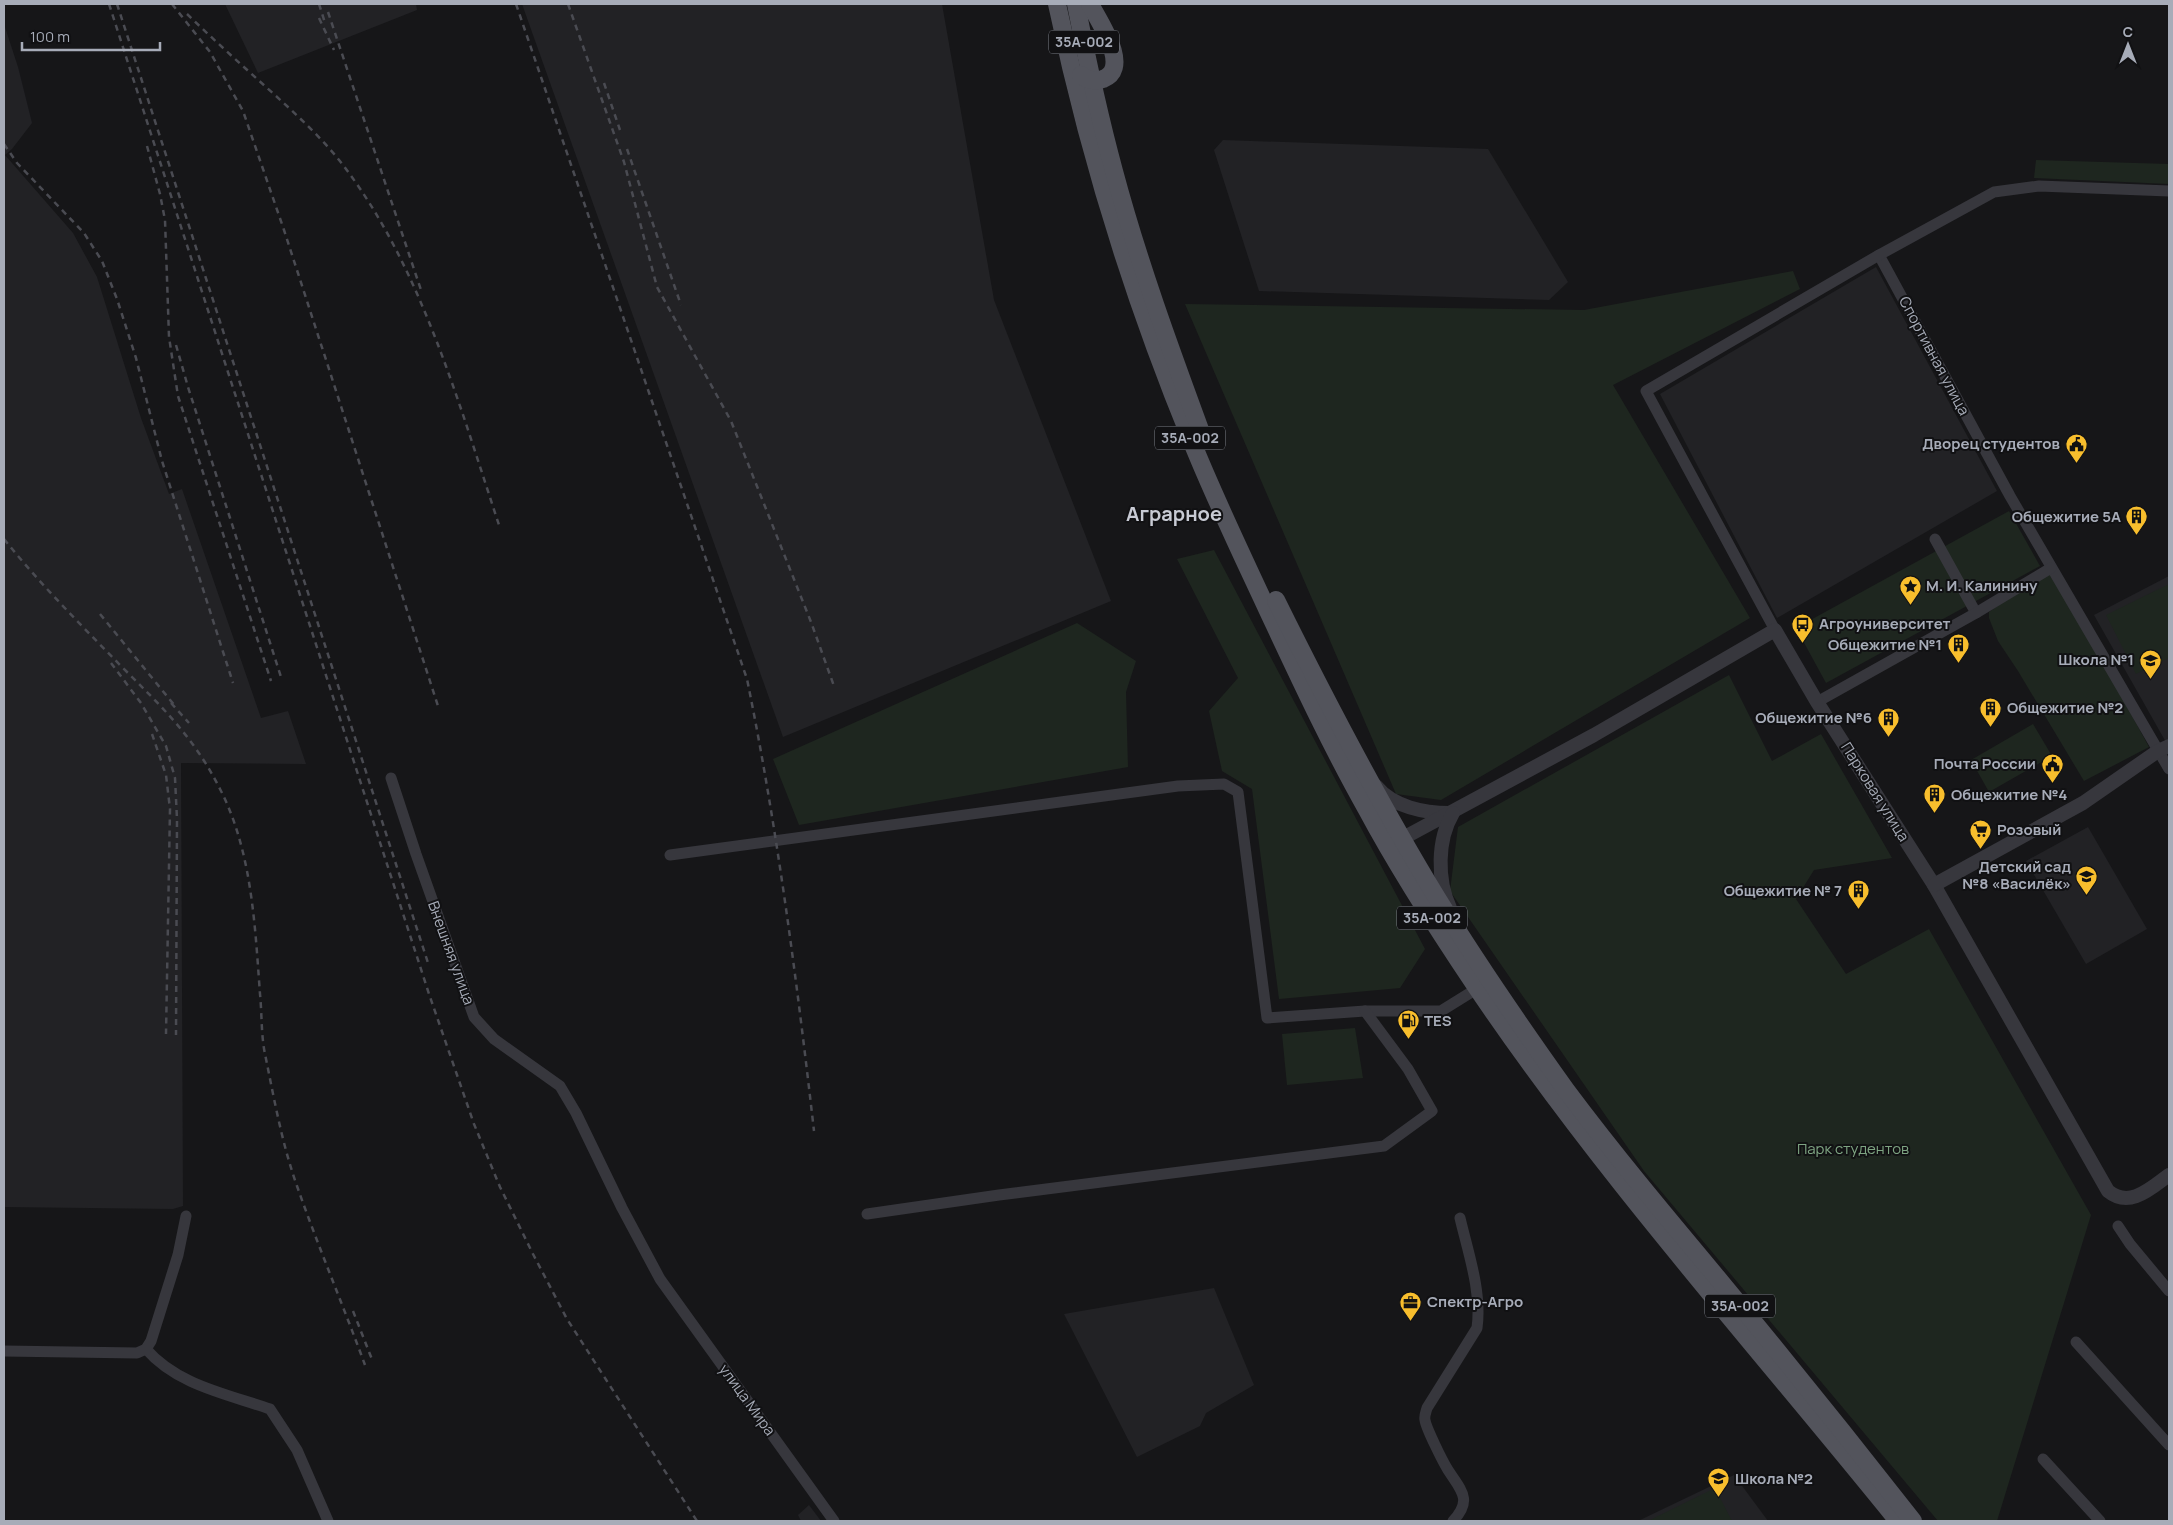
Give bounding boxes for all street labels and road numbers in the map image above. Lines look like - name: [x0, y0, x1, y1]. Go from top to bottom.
- road number: 35А-002: [1049, 31, 1119, 54]
- street label: Спортивная улица: [1894, 293, 1975, 419]
- road number: 35А-002: [1155, 426, 1225, 449]
- street label: Парковая улица: [1836, 738, 1914, 846]
- street label: Внешняя улица: [423, 898, 480, 1008]
- road number: 35А-002: [1397, 906, 1467, 930]
- road number: 35А-002: [1705, 1294, 1775, 1318]
- street label: улица Мира: [714, 1360, 781, 1440]

